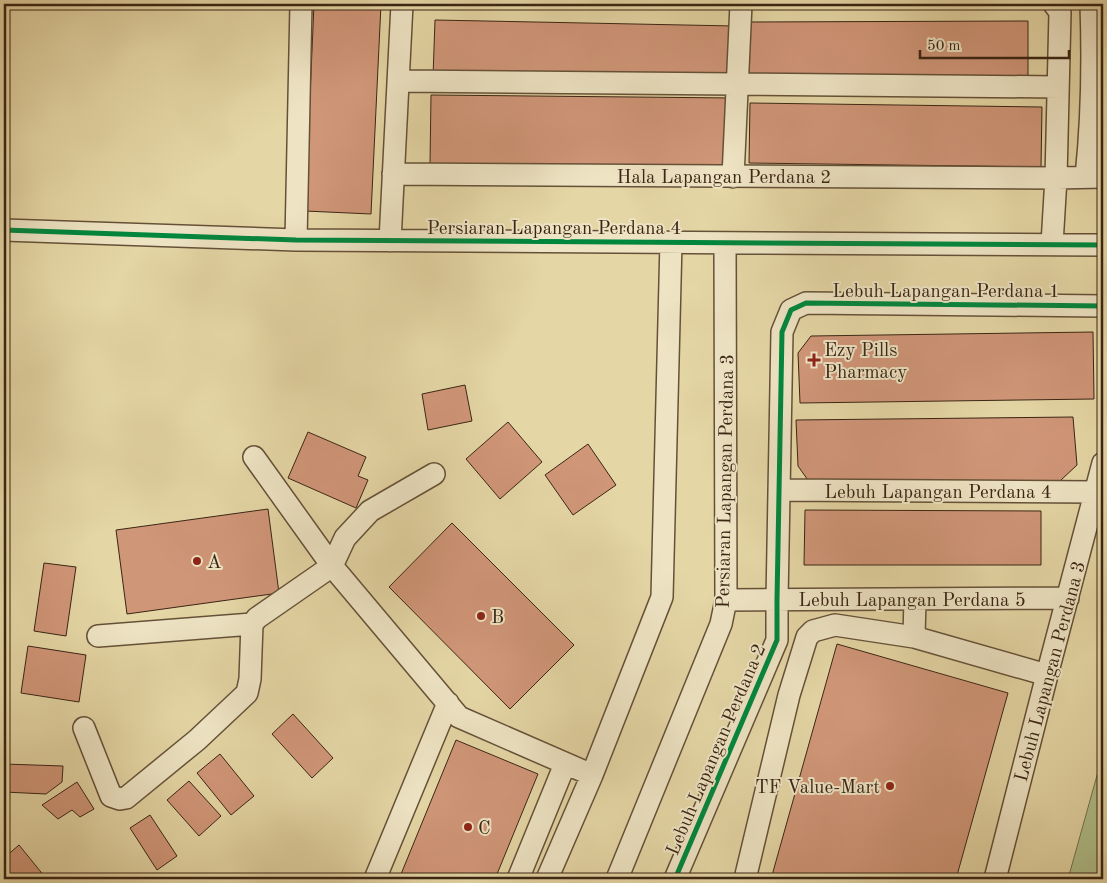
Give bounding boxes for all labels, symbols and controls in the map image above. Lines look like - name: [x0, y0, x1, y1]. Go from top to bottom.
- scale bar: [920, 28, 1068, 60]
- text: 50 m: [927, 39, 961, 54]
- street label: Hala Lapangan Perdana 2: [617, 169, 831, 188]
- street label: Persiaran Lapangan Perdana 4: [427, 220, 681, 239]
- street label: Lebuh Lapangan Perdana 1: [832, 283, 1060, 302]
- place label: Ezy Pills Pharmacy: [824, 342, 907, 383]
- street label: Persiaran Lapangan Perdana 3: [715, 354, 738, 608]
- marker: Ezy Pills Pharmacy: [808, 354, 820, 366]
- street label: Lebuh Lapangan Perdana 4: [824, 484, 1052, 503]
- place label: A: [207, 554, 222, 573]
- marker: A: [191, 555, 203, 567]
- street label: Lebuh Lapangan Perdana 3: [1013, 559, 1090, 784]
- street label: Lebuh Lapangan Perdana 5: [798, 592, 1026, 611]
- place label: B: [491, 609, 504, 628]
- marker: B: [475, 610, 487, 622]
- street label: Lebuh Lapangan Perdana 2: [664, 642, 771, 858]
- place label: TF Value-Mart: [755, 779, 880, 798]
- marker: TF Value-Mart: [884, 780, 896, 792]
- place label: C: [478, 820, 491, 839]
- marker: C: [462, 821, 474, 833]

